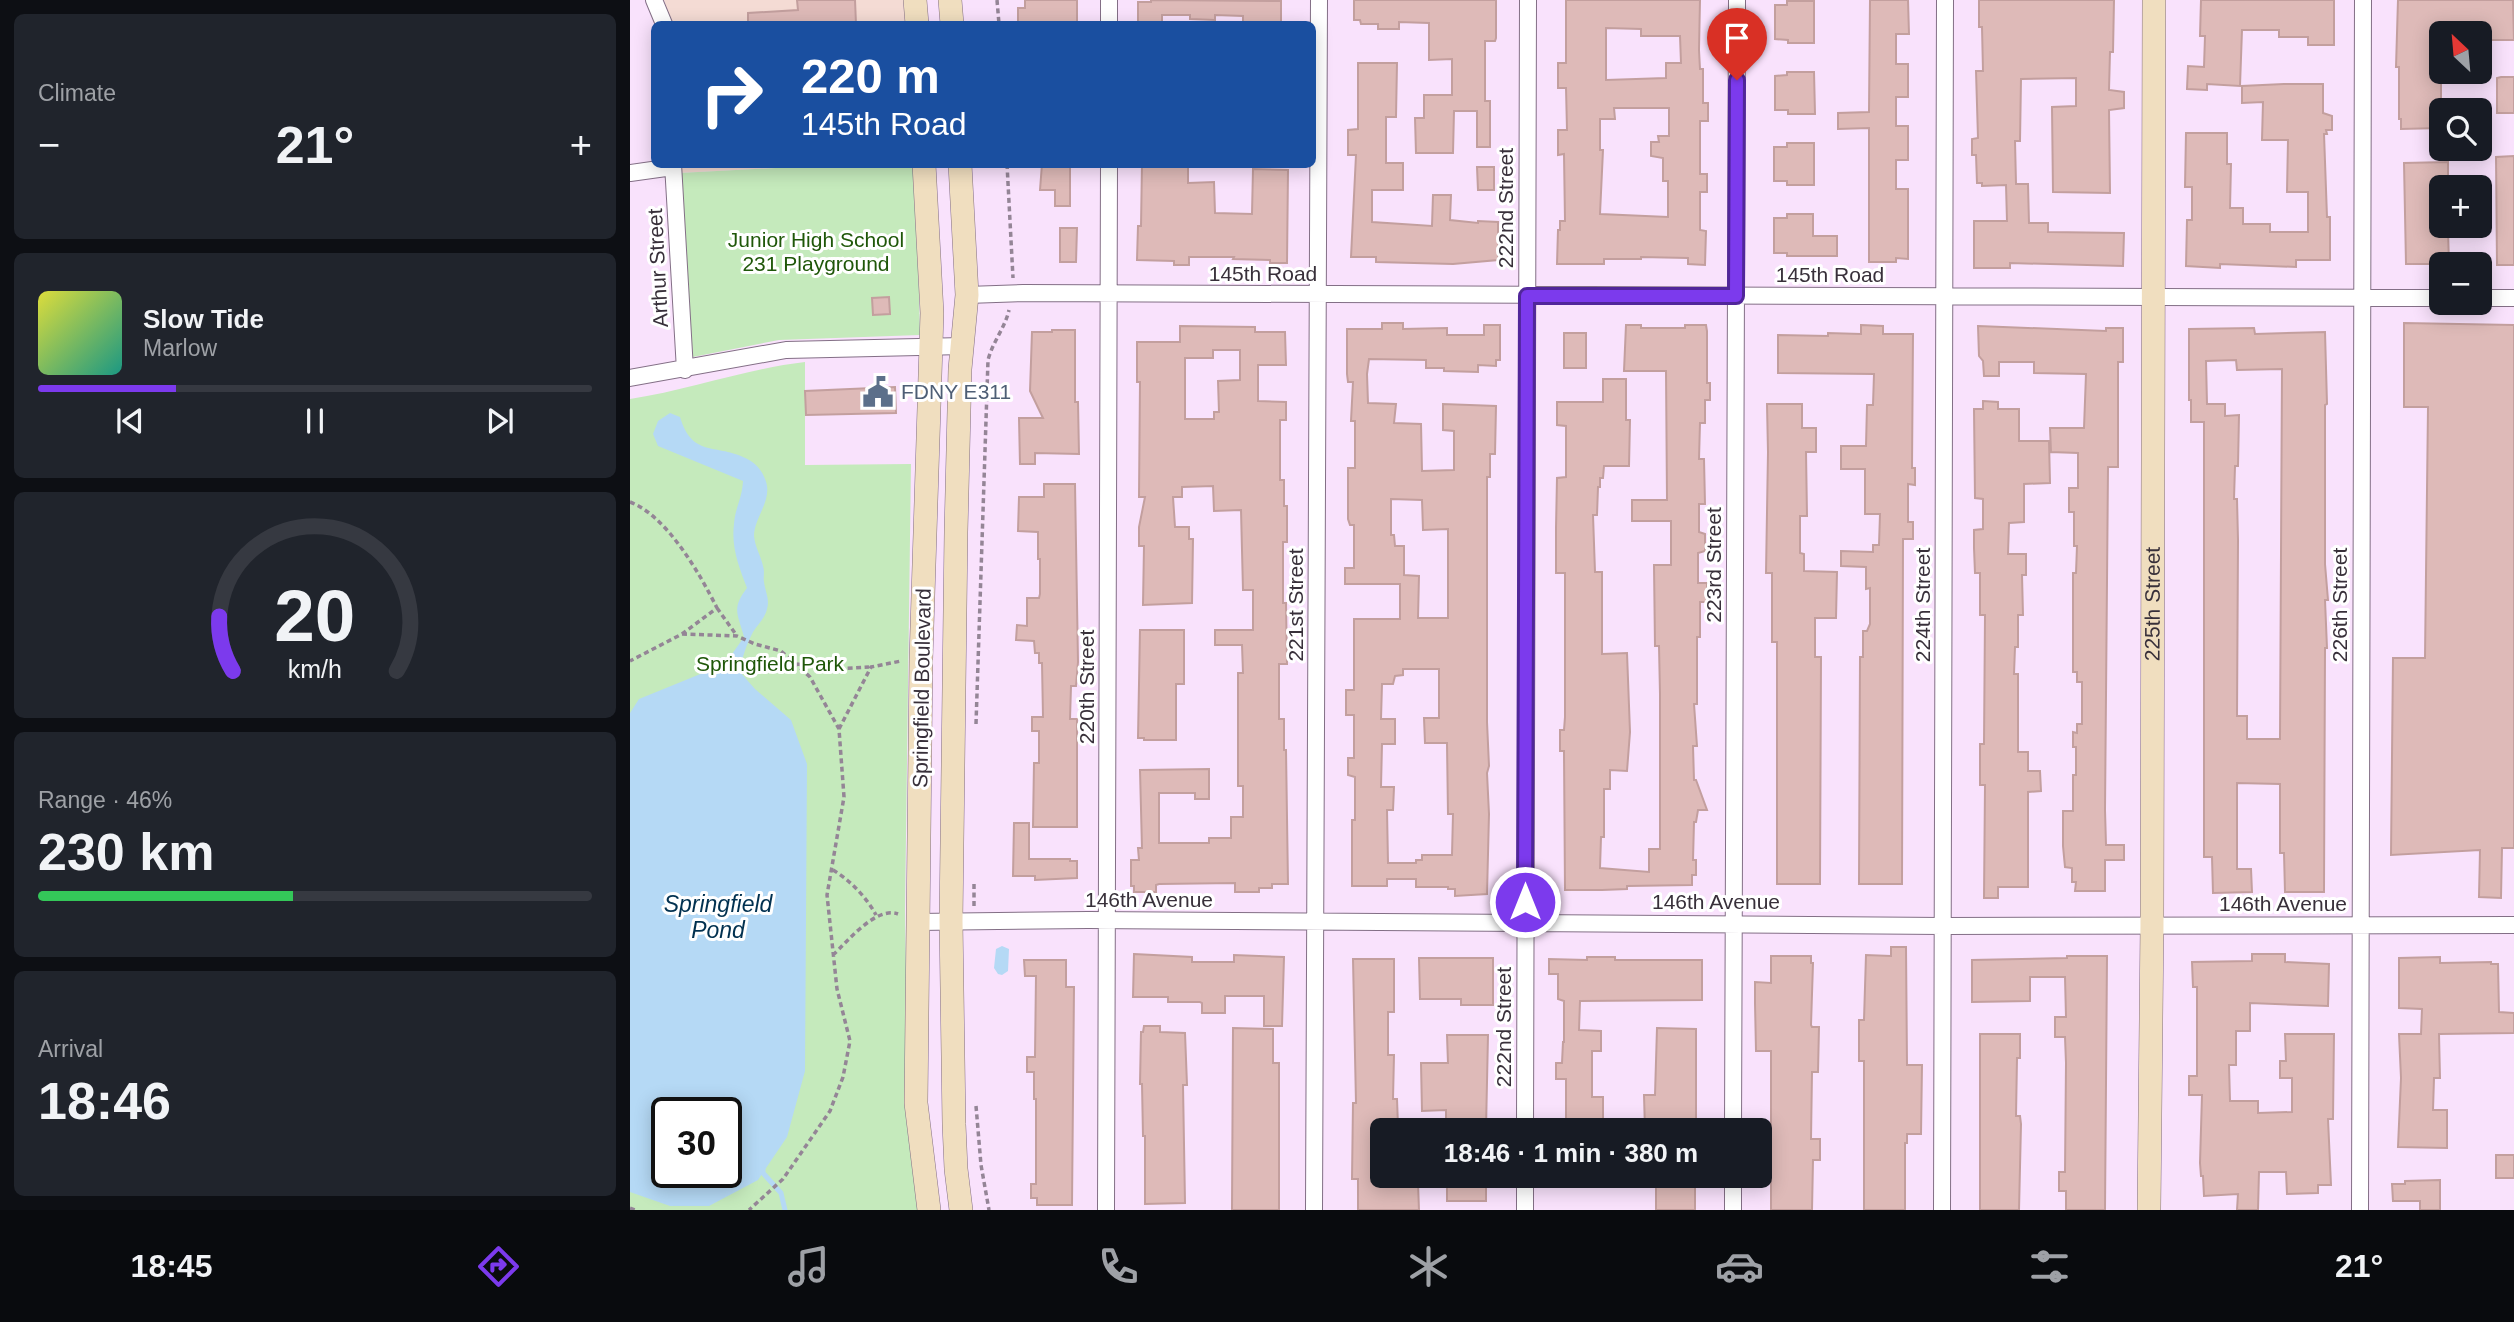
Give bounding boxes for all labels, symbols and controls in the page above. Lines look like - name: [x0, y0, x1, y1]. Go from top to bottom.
- pin: [1707, 8, 1767, 80]
- icon: arrive: [1718, 19, 1756, 57]
- north arrow: [2429, 21, 2492, 84]
- map controls: [2429, 21, 2492, 315]
- icon: right: [686, 49, 777, 140]
- text: 220 m: [801, 49, 940, 103]
- text: Climate: [38, 80, 116, 106]
- button: search: [2429, 98, 2492, 161]
- text: 145th Road: [801, 106, 966, 142]
- text: 21°: [276, 116, 354, 174]
- text: −: [38, 124, 60, 166]
- text: +: [570, 124, 592, 166]
- street label: 222nd Street: [1494, 148, 1517, 268]
- button: +: [2429, 175, 2492, 238]
- street label: Arthur Street: [643, 208, 672, 328]
- park label: Junior High School 231 Playground: [728, 228, 904, 275]
- button: −: [2429, 252, 2492, 315]
- street label: 145th Road: [1209, 262, 1317, 285]
- street label: 145th Road: [1776, 263, 1884, 286]
- text: Slow Tide: [143, 304, 264, 334]
- text: Marlow: [143, 335, 217, 361]
- public building icon: FDNY E311: [861, 375, 895, 409]
- place label: FDNY E311: [901, 380, 1011, 403]
- icon: previous: [111, 402, 149, 440]
- icon: pause: [296, 402, 334, 440]
- icon: next: [481, 402, 519, 440]
- street label: 223rd Street: [1702, 507, 1725, 623]
- street label: 225th Street: [2141, 547, 2164, 661]
- street label: 221st Street: [1284, 548, 1307, 662]
- street label: 224th Street: [1911, 548, 1934, 662]
- street label: 226th Street: [2328, 548, 2351, 662]
- text: 20: [275, 575, 355, 656]
- street label: Springfield Boulevard: [908, 588, 935, 788]
- street label: 220th Street: [1075, 630, 1098, 744]
- park label: Springfield Park: [696, 652, 845, 675]
- text: km/h: [288, 655, 342, 683]
- text: Range · 46%: [38, 787, 172, 813]
- text: 230 km: [38, 823, 214, 881]
- position arrow: [1488, 865, 1562, 939]
- street label: 146th Avenue: [1085, 888, 1213, 911]
- street label: 146th Avenue: [1652, 890, 1780, 913]
- water label: Springfield Pond: [664, 891, 774, 943]
- street label: 146th Avenue: [2219, 892, 2347, 915]
- street label: 222nd Street: [1492, 967, 1515, 1087]
- text: Arrival: [38, 1036, 103, 1062]
- text: 18:46: [38, 1072, 171, 1130]
- speed limit sign: 30: [651, 1097, 742, 1188]
- text: 18:46 · 1 min · 380 m: [1444, 1138, 1698, 1168]
- icon: directions: [474, 1242, 523, 1291]
- icon: music: [784, 1242, 833, 1291]
- icon: phone: [1094, 1242, 1143, 1291]
- icon: climate: [1404, 1242, 1453, 1291]
- icon: car: [1715, 1242, 1764, 1291]
- icon: filters: [2025, 1242, 2074, 1291]
- text: 18:45: [131, 1248, 212, 1284]
- text: 21°: [2335, 1248, 2383, 1284]

